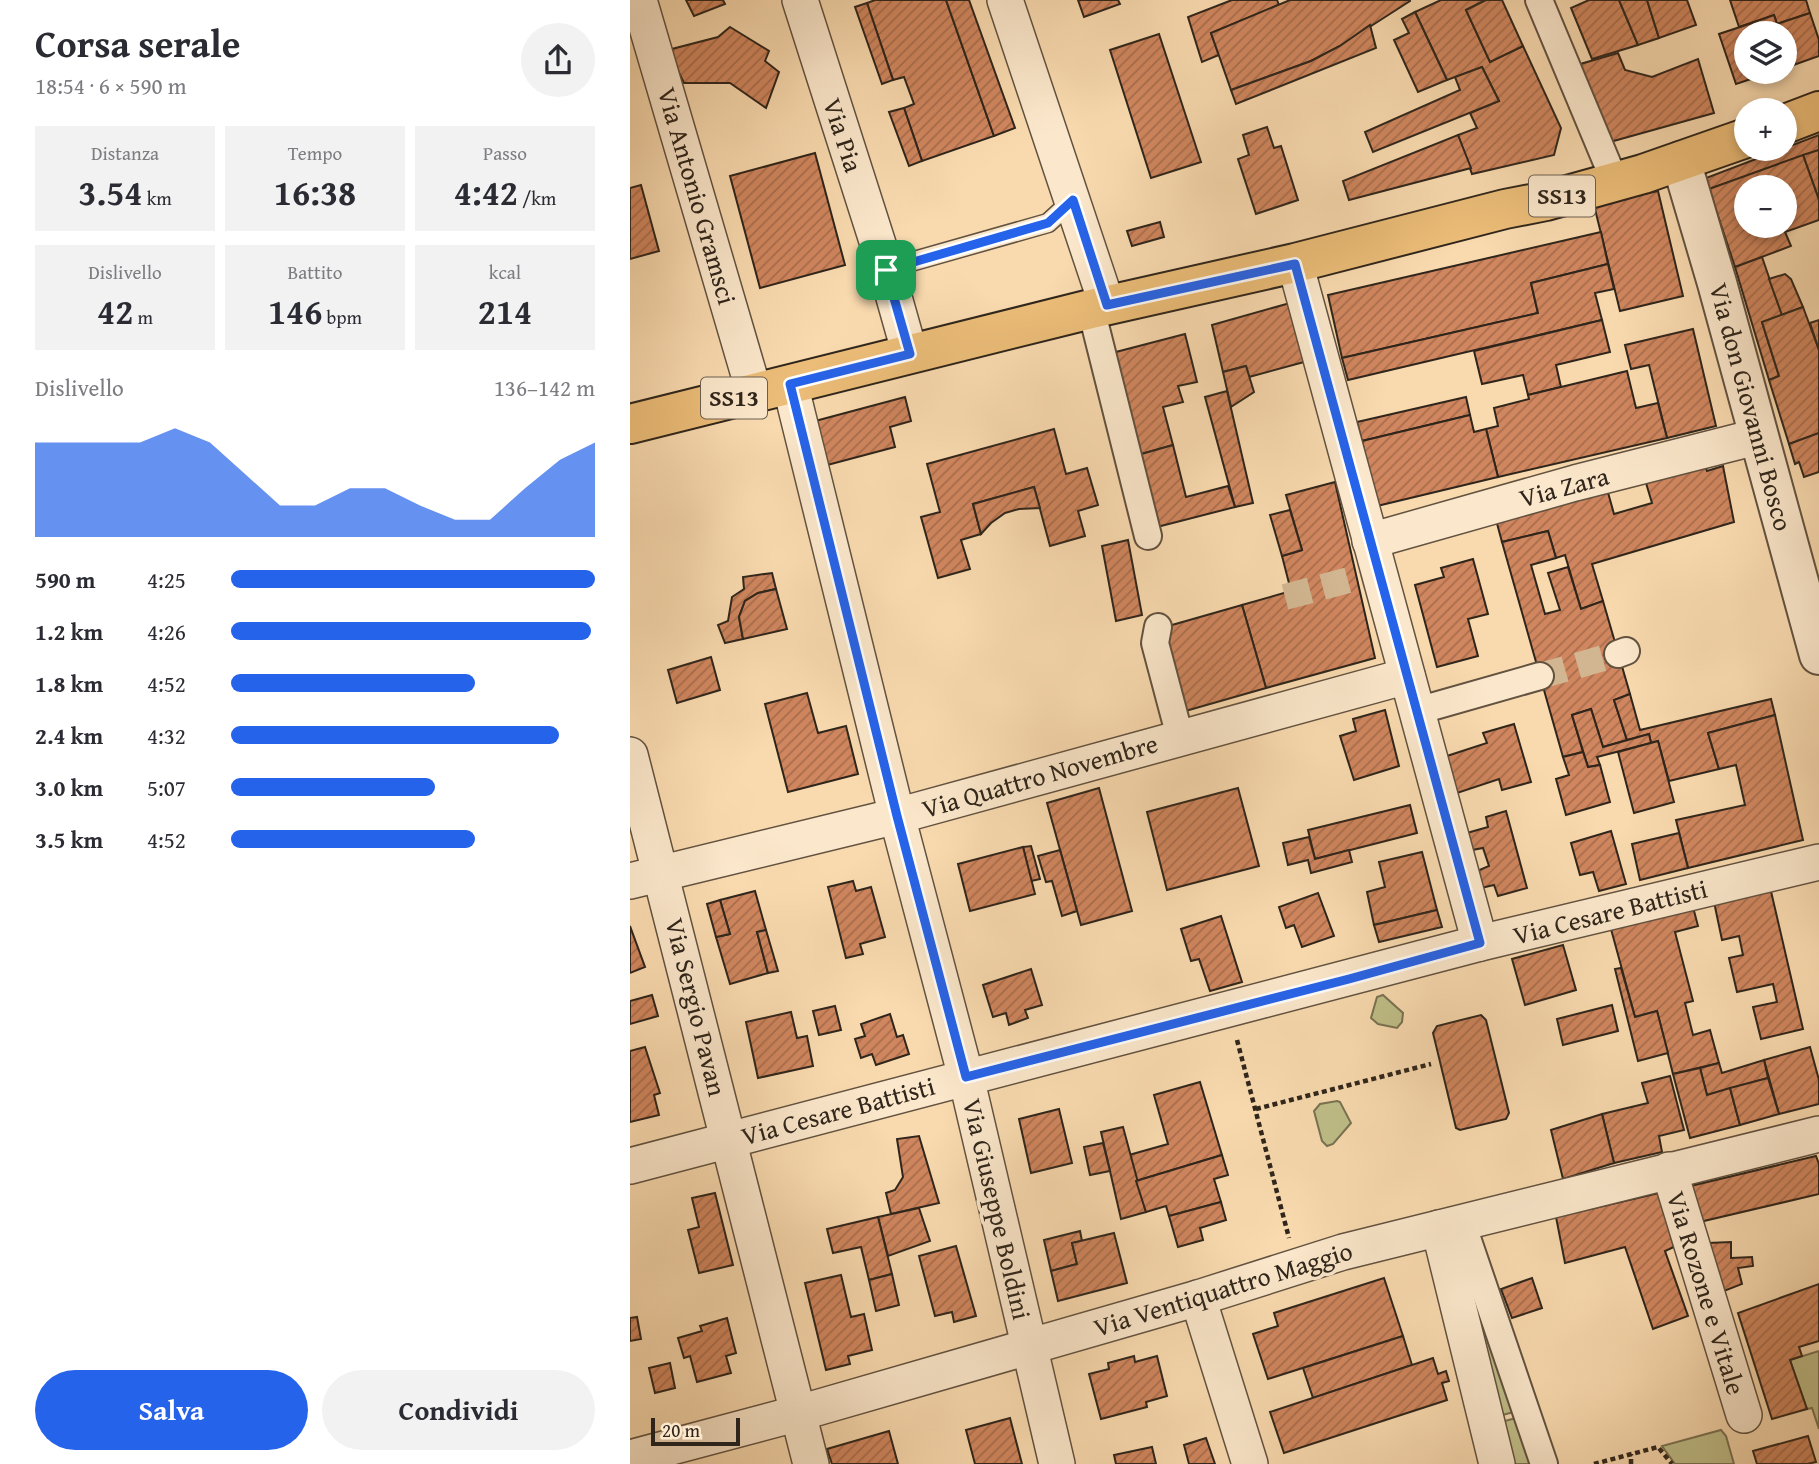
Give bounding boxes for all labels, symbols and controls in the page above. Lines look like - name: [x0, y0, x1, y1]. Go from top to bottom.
- text: Corsa serale: [35, 15, 240, 71]
- map controls: [1734, 21, 1797, 238]
- button: layers: [1734, 21, 1797, 84]
- button: share: [521, 23, 595, 97]
- text: 18:54 · 6 × 590 m: [35, 69, 187, 102]
- street label: Via Antonio Gramsci: [648, 83, 747, 309]
- street label: Via Pia: [813, 93, 874, 178]
- button: +: [1734, 98, 1797, 161]
- text: Distanza: [91, 139, 159, 167]
- text: Tempo: [288, 139, 342, 167]
- text: Passo: [483, 139, 527, 167]
- text: 3.54: [78, 167, 142, 218]
- text: 16:38: [274, 167, 356, 218]
- text: 4:42: [454, 167, 518, 218]
- button: −: [1734, 175, 1797, 238]
- road number: SS13: [1529, 176, 1595, 216]
- text: km: [142, 184, 172, 212]
- text: /km: [518, 184, 556, 212]
- pin: [856, 240, 916, 300]
- icon: arrive: [867, 251, 905, 289]
- text: Dislivello: [88, 258, 162, 286]
- text: Battito: [288, 258, 342, 286]
- text: kcal: [489, 258, 521, 286]
- street label: Via don Giovanni Bosco: [1700, 279, 1803, 535]
- text: 42: [97, 286, 133, 337]
- text: 146: [268, 286, 322, 337]
- text: 214: [478, 286, 532, 337]
- text: m: [133, 303, 153, 331]
- text: bpm: [322, 303, 362, 331]
- text: Dislivello: [35, 371, 124, 404]
- text: 136–142 m: [494, 371, 595, 404]
- road number: SS13: [701, 377, 767, 418]
- street label: Via Zara: [1515, 456, 1614, 517]
- text: 590 m: [35, 563, 96, 596]
- text: 4:25: [147, 563, 186, 596]
- text: 1.2 km: [35, 615, 103, 648]
- text: 4:26: [147, 615, 186, 648]
- text: 1.8 km: [35, 667, 103, 700]
- text: 4:52: [147, 667, 186, 700]
- text: 2.4 km: [35, 719, 103, 752]
- text: 4:32: [147, 719, 186, 752]
- street label: Via Quattro Novembre: [917, 723, 1162, 828]
- text: 3.0 km: [35, 771, 103, 804]
- text: 5:07: [147, 771, 186, 804]
- text: 3.5 km: [35, 823, 103, 856]
- text: 4:52: [147, 823, 186, 856]
- street label: Via Cesare Battisti: [1509, 869, 1711, 955]
- street label: Via Sergio Pavan: [656, 914, 738, 1100]
- street label: Via Cesare Battisti: [737, 1066, 939, 1155]
- street label: Via Giuseppe Boldini: [953, 1094, 1042, 1323]
- street label: Via Rozone e Vitale: [1657, 1186, 1756, 1399]
- street label: Via Ventiquattro Maggio: [1089, 1231, 1357, 1346]
- button: Salva: [35, 1370, 308, 1450]
- button: Condividi: [322, 1370, 595, 1450]
- scale bar: [651, 1415, 740, 1447]
- text: 20 m: [662, 1416, 700, 1444]

